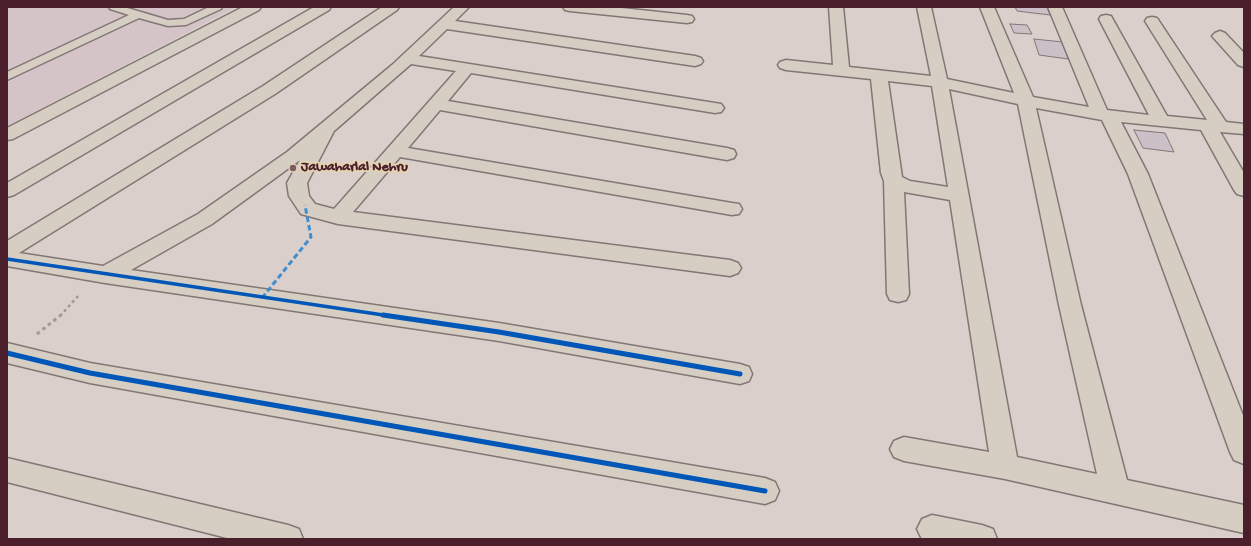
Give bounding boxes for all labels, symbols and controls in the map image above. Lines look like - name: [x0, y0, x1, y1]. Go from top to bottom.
- place label: Jawaharlal Nehru: [301, 160, 408, 176]
- marker: Jawaharlal Nehru: [288, 163, 298, 173]

